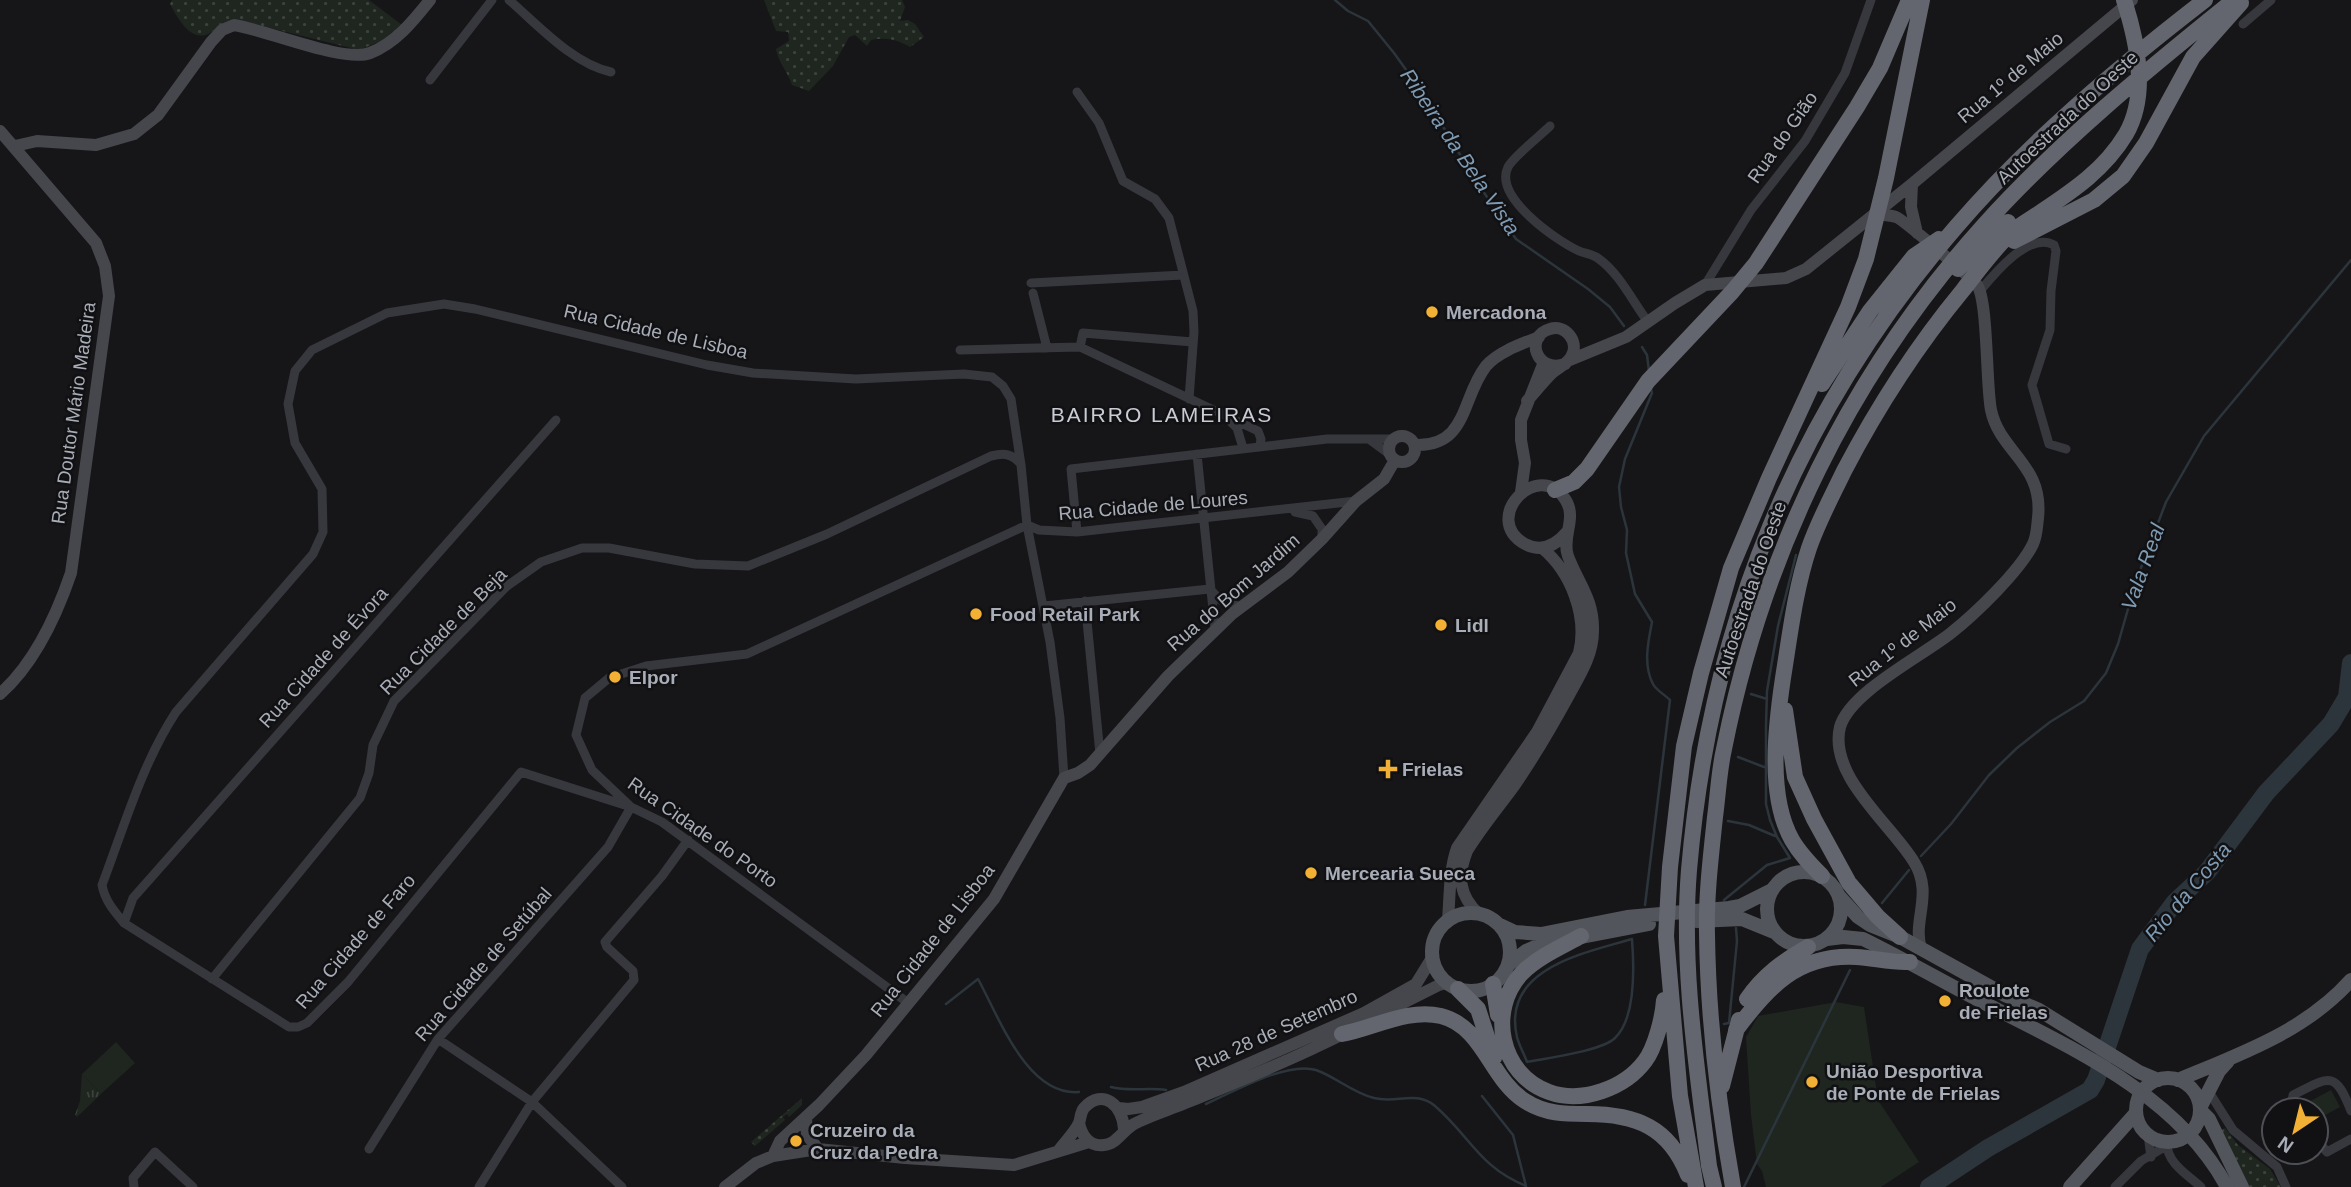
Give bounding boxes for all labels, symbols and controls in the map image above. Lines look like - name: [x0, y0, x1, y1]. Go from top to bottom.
- street label: Rua 1º de Maio: [1954, 27, 2067, 127]
- street label: Autoestrada do Oeste: [1993, 47, 2142, 188]
- water label: Ribeira da Bela Vista: [1396, 64, 1525, 239]
- street label: Rua do Gião: [1743, 88, 1822, 187]
- street label: Rua Doutor Mário Madeira: [48, 300, 100, 525]
- street label: Rua Cidade de Lisboa: [562, 300, 750, 363]
- place label: Mercadona: [1446, 302, 1547, 323]
- marker: Mercadona: [1424, 304, 1440, 320]
- district label: BAIRRO LAMEIRAS: [1051, 403, 1273, 426]
- street label: Rua Cidade de Loures: [1057, 487, 1249, 524]
- street label: Autoestrada do Oeste: [1710, 498, 1790, 680]
- water label: Vala Real: [2116, 519, 2169, 613]
- street label: Rua do Bom Jardim: [1163, 529, 1304, 655]
- street label: Rua Cidade de Beja: [376, 564, 511, 699]
- street label: Rua Cidade de Évora: [255, 582, 392, 732]
- street label: Rua 1º de Maio: [1844, 594, 1960, 691]
- place label: Food Retail Park: [990, 604, 1140, 625]
- marker: Food Retail Park: [968, 606, 984, 622]
- place label: Lidl: [1455, 615, 1489, 636]
- marker: Lidl: [1433, 617, 1449, 633]
- place label: Elpor: [629, 667, 678, 688]
- marker: Elpor: [607, 669, 623, 685]
- place label: Frielas: [1402, 759, 1463, 780]
- marker: Frielas: [1380, 761, 1396, 777]
- street label: Rua Cidade do Porto: [624, 773, 781, 892]
- water label: Rio da Costa: [2140, 838, 2235, 946]
- street label: Rua Cidade de Lisboa: [866, 859, 999, 1021]
- place label: Mercearia Sueca: [1325, 863, 1475, 884]
- marker: Mercearia Sueca: [1303, 865, 1319, 881]
- street label: Rua Cidade de Faro: [291, 870, 419, 1013]
- street label: Rua Cidade de Setúbal: [411, 883, 556, 1045]
- place label: Roulote de Frielas: [1959, 980, 2048, 1023]
- street label: Rua 28 de Setembro: [1192, 985, 1361, 1076]
- marker: Roulote de Frielas: [1937, 993, 1953, 1009]
- place label: União Desportiva de Ponte de Frielas: [1826, 1061, 2000, 1104]
- marker: União Desportiva de Ponte de Frielas: [1804, 1074, 1820, 1090]
- north arrow: [2260, 1096, 2330, 1166]
- place label: Cruzeiro da Cruz da Pedra: [810, 1120, 938, 1163]
- text: N: [2274, 1132, 2297, 1157]
- marker: Cruzeiro da Cruz da Pedra: [788, 1133, 804, 1149]

